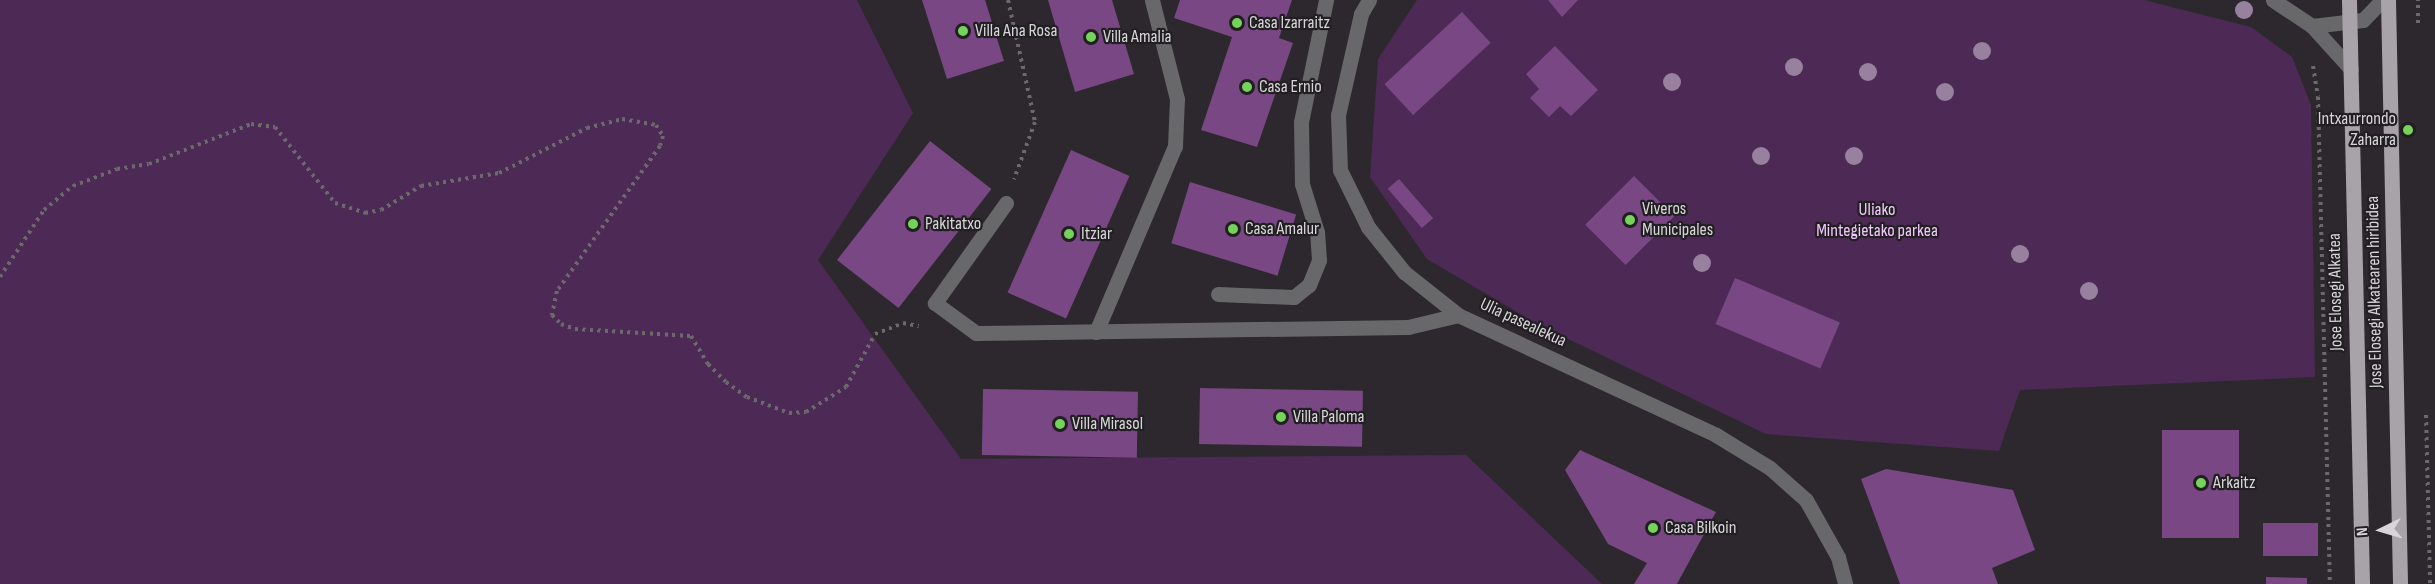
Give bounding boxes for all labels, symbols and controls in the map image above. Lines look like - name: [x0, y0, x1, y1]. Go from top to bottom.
- place label: Casa Izarraitz: [1249, 12, 1330, 34]
- marker: Casa Izarraitz: [1230, 16, 1244, 30]
- place label: Villa Ana Rosa: [975, 20, 1057, 42]
- marker: Villa Ana Rosa: [956, 24, 970, 38]
- place label: Villa Amalia: [1103, 26, 1171, 48]
- marker: Villa Amalia: [1084, 30, 1098, 44]
- place label: Casa Ernio: [1259, 76, 1322, 98]
- marker: Casa Ernio: [1240, 80, 1254, 94]
- place label: Intxaurrondo Zaharra: [2318, 109, 2396, 152]
- marker: Intxaurrondo Zaharra: [2401, 123, 2415, 137]
- street label: Jose Elosegi Alkatearen hiribidea: [2363, 196, 2387, 388]
- place label: Viveros Municipales: [1642, 199, 1713, 242]
- park label: Uliako Mintegietako parkea: [1816, 200, 1938, 242]
- place label: Pakitatxo: [925, 213, 981, 235]
- marker: Viveros Municipales: [1623, 213, 1637, 227]
- marker: Pakitatxo: [906, 217, 920, 231]
- place label: Casa Amalur: [1245, 218, 1319, 240]
- marker: Casa Amalur: [1226, 222, 1240, 236]
- place label: Itziar: [1081, 223, 1112, 245]
- marker: Itziar: [1062, 227, 1076, 241]
- street label: Jose Elosegi Alkatea: [2324, 233, 2348, 351]
- street label: Ulia pasealekua: [1476, 294, 1570, 352]
- place label: Villa Paloma: [1293, 406, 1365, 428]
- marker: Villa Paloma: [1274, 410, 1288, 424]
- place label: Villa Mirasol: [1072, 413, 1143, 435]
- marker: Villa Mirasol: [1053, 417, 1067, 431]
- place label: Arkaitz: [2213, 472, 2255, 494]
- marker: Arkaitz: [2194, 476, 2208, 490]
- north arrow: [2351, 500, 2411, 560]
- place label: Casa Bilkoin: [1665, 517, 1736, 539]
- marker: Casa Bilkoin: [1646, 521, 1660, 535]
- text: N: [2353, 527, 2372, 537]

